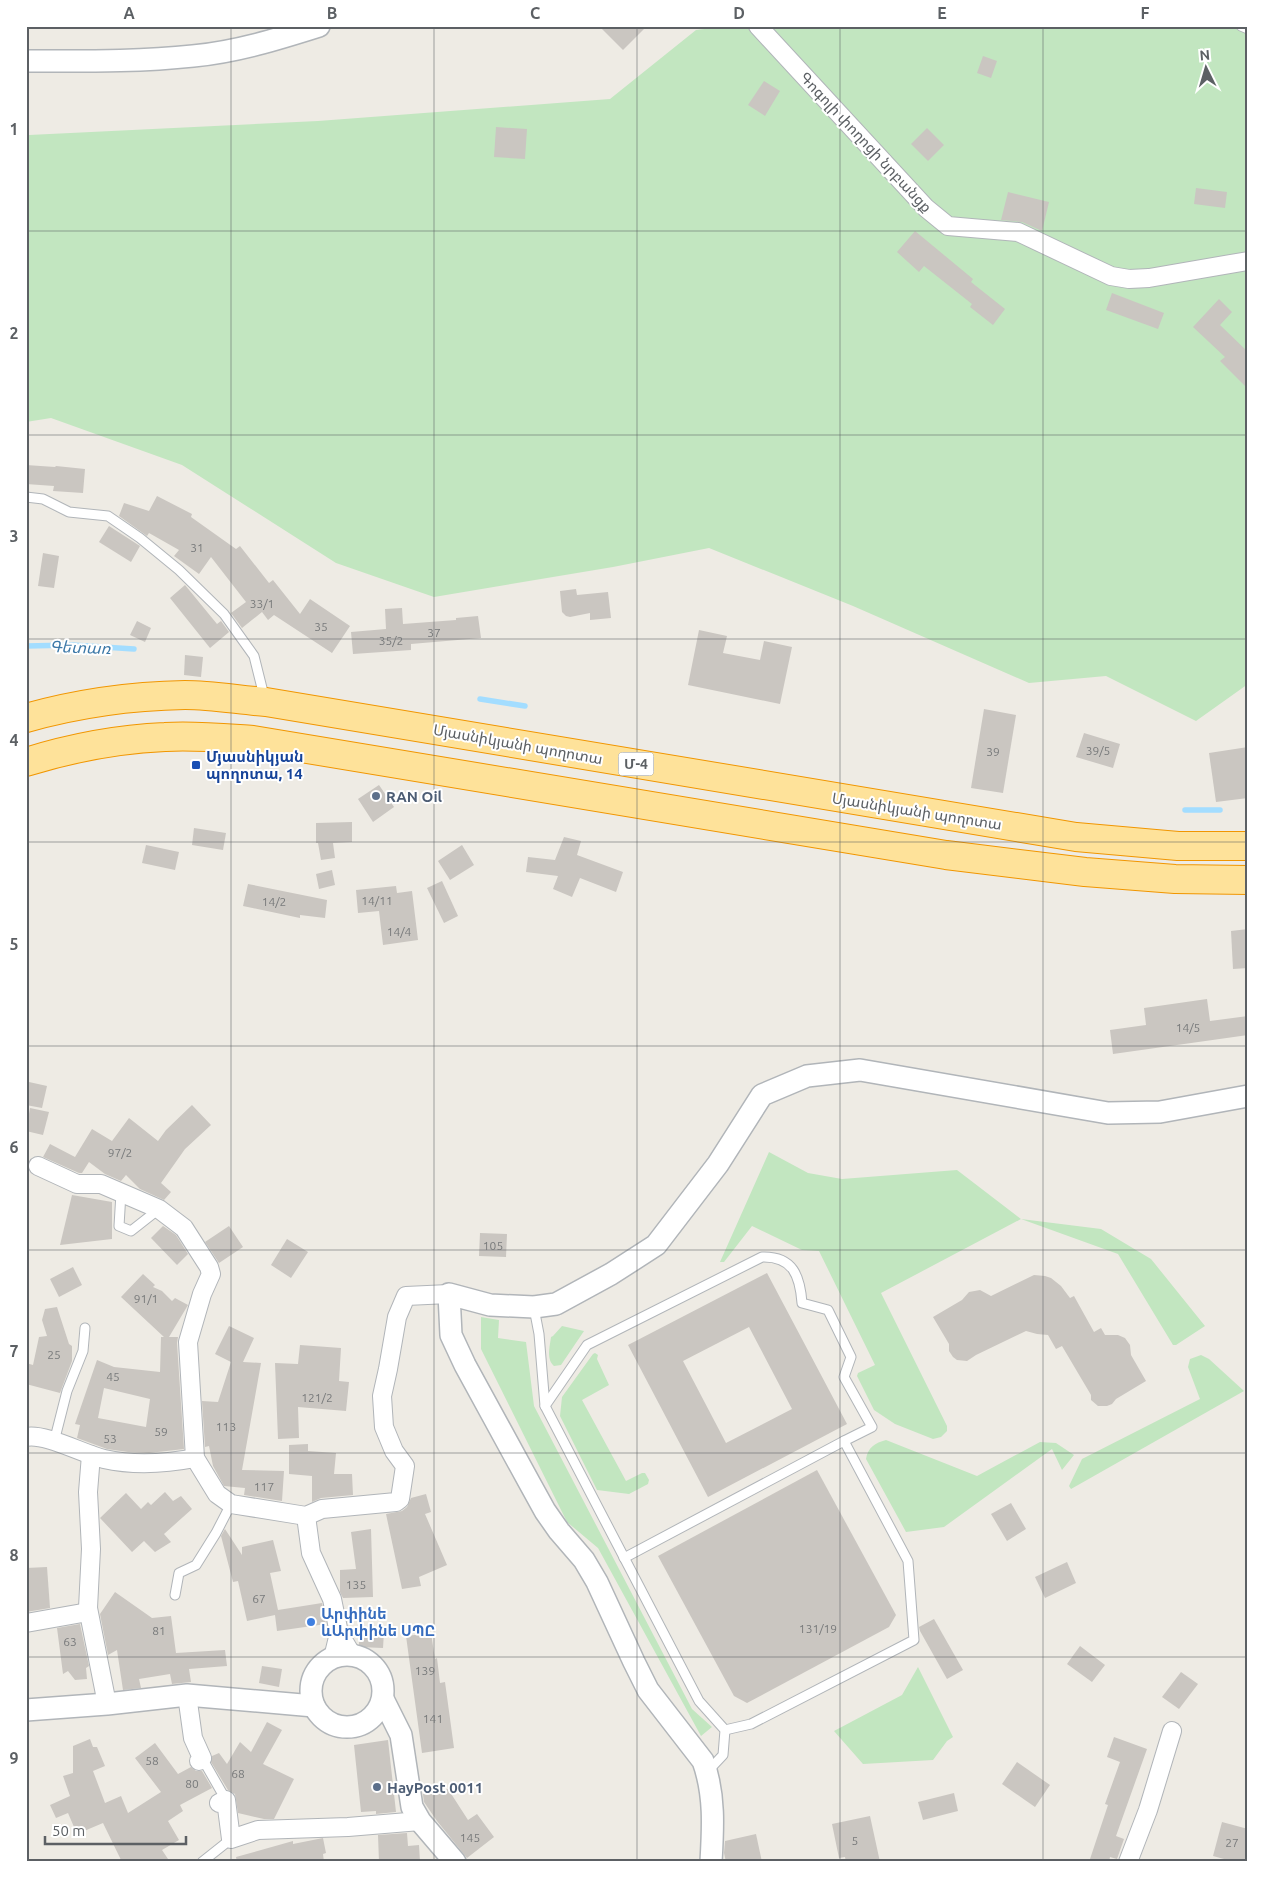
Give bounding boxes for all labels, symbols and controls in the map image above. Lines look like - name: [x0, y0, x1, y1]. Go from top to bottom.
- text: A: [123, 4, 135, 22]
- text: B: [327, 4, 337, 22]
- text: C: [530, 4, 540, 22]
- text: D: [733, 4, 745, 22]
- text: E: [937, 4, 947, 22]
- text: F: [1141, 4, 1150, 22]
- north arrow: [1182, 42, 1232, 92]
- text: N: [1199, 47, 1211, 63]
- street label: Գոգոլի փողոցի նրբանցք: [796, 69, 935, 216]
- text: 1: [9, 120, 19, 138]
- text: 2: [9, 324, 19, 342]
- text: 3: [9, 527, 19, 545]
- house number: 31: [190, 541, 204, 554]
- house number: 33/1: [250, 597, 274, 610]
- house number: 35: [314, 620, 328, 633]
- house number: 37: [427, 626, 441, 639]
- house number: 35/2: [379, 634, 403, 647]
- water label: Գետառ: [49, 637, 112, 657]
- street label: Մյասնիկյանի պողոտա: [432, 721, 604, 768]
- text: 4: [9, 731, 19, 749]
- house number: 39/5: [1086, 744, 1110, 757]
- house number: 39: [986, 745, 1000, 758]
- place label: Մյասնիկյան պողոտա, 14: [206, 748, 304, 783]
- road number: Մ-4: [618, 752, 654, 776]
- marker: Մյասնիկյան պողոտա, 14: [190, 759, 202, 771]
- place label: RAN Oil: [386, 788, 443, 805]
- street label: Մյասնիկյանի պողոտա: [831, 789, 1003, 834]
- marker: RAN Oil: [370, 790, 382, 802]
- house number: 14/11: [361, 894, 393, 907]
- house number: 14/2: [262, 895, 286, 908]
- house number: 14/4: [387, 925, 412, 938]
- text: 5: [9, 935, 19, 953]
- house number: 14/5: [1176, 1021, 1200, 1034]
- text: 6: [9, 1138, 19, 1156]
- house number: 97/2: [108, 1146, 132, 1159]
- house number: 105: [483, 1239, 503, 1252]
- house number: 91/1: [134, 1292, 158, 1305]
- text: 7: [9, 1342, 19, 1360]
- house number: 25: [47, 1348, 61, 1361]
- house number: 45: [106, 1370, 120, 1383]
- house number: 121/2: [301, 1391, 333, 1404]
- house number: 113: [216, 1420, 236, 1433]
- house number: 59: [154, 1425, 168, 1438]
- house number: 53: [103, 1432, 117, 1445]
- house number: 117: [254, 1480, 274, 1493]
- text: 8: [9, 1546, 19, 1564]
- house number: 135: [346, 1578, 366, 1591]
- house number: 67: [252, 1592, 266, 1605]
- place label: Արփինե ևԱրփինե ՍՊԸ: [321, 1605, 435, 1640]
- marker: Արփինե ևԱրփինե ՍՊԸ: [305, 1616, 317, 1628]
- house number: 131/19: [799, 1622, 837, 1635]
- house number: 81: [152, 1624, 166, 1637]
- house number: 63: [63, 1635, 77, 1648]
- house number: 139: [415, 1664, 435, 1677]
- house number: 141: [423, 1712, 443, 1725]
- text: 9: [9, 1749, 19, 1767]
- house number: 58: [145, 1754, 159, 1767]
- house number: 68: [231, 1767, 245, 1780]
- house number: 80: [185, 1777, 199, 1790]
- place label: HayPost 0011: [387, 1779, 483, 1796]
- marker: HayPost 0011: [371, 1781, 383, 1793]
- scale bar: [45, 1813, 186, 1845]
- text: 50 m: [52, 1822, 85, 1839]
- house number: 145: [460, 1831, 480, 1844]
- house number: 5: [852, 1834, 858, 1847]
- house number: 27: [1225, 1836, 1239, 1849]

